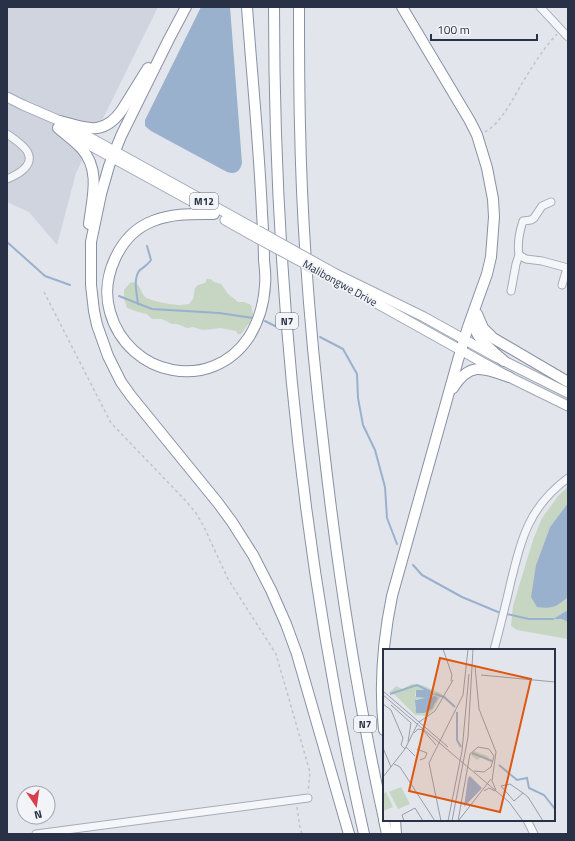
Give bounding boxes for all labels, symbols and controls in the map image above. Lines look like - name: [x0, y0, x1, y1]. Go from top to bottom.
- scale bar: [431, 16, 537, 42]
- text: 100 m: [437, 20, 470, 39]
- road number: M12: [190, 193, 218, 209]
- street label: Malibongwe Drive: [300, 256, 381, 310]
- road number: N7: [276, 313, 298, 329]
- inset map: [383, 649, 555, 821]
- road number: N7: [354, 716, 376, 732]
- north arrow: [16, 785, 56, 825]
- text: N: [33, 806, 44, 823]

